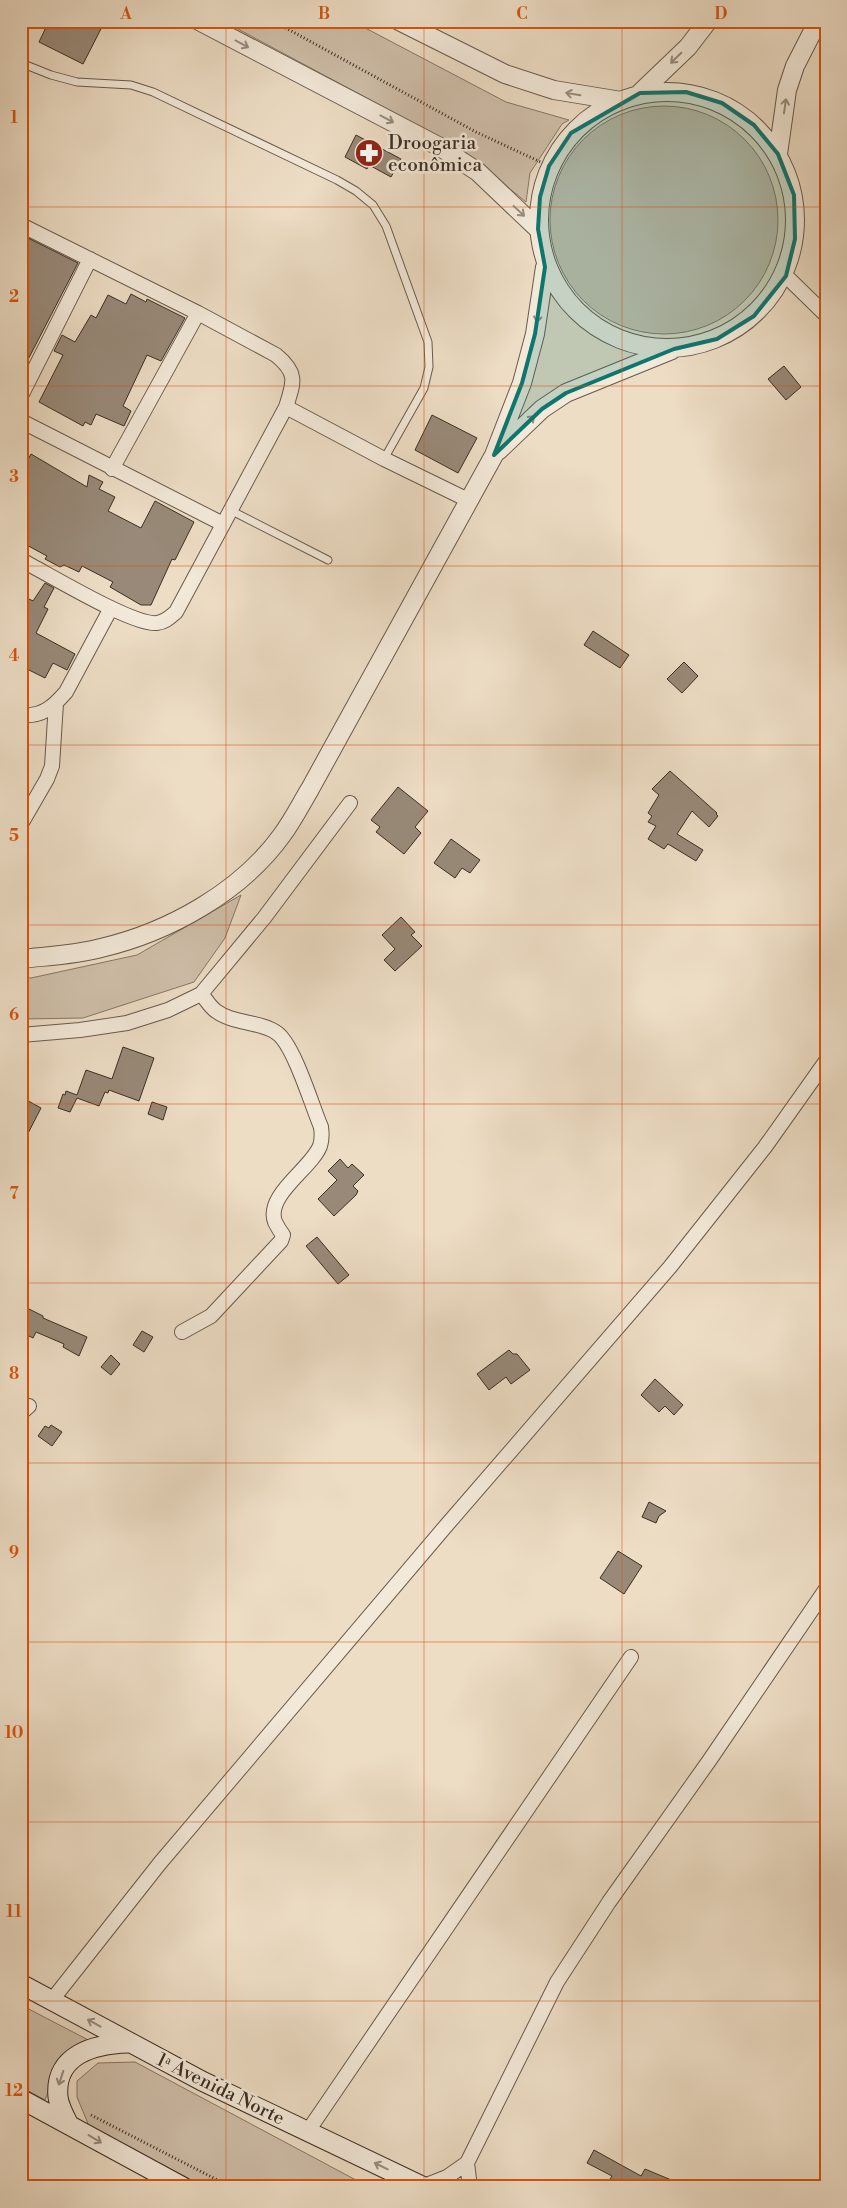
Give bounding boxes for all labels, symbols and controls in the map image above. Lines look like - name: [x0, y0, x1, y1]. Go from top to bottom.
- text: A: [119, 4, 132, 24]
- text: B: [318, 4, 330, 24]
- text: C: [516, 4, 528, 24]
- text: D: [715, 4, 728, 24]
- one-way arrow: [235, 39, 250, 49]
- one-way arrow: [670, 52, 683, 64]
- one-way arrow: [565, 88, 581, 98]
- one-way arrow: [780, 98, 790, 114]
- text: 1: [10, 108, 18, 128]
- one-way arrow: [379, 114, 394, 124]
- place label: Droogaria econômica: [388, 131, 482, 177]
- pharmacy icon: Droogaria econômica: [354, 138, 384, 168]
- one-way arrow: [513, 205, 526, 217]
- text: 2: [9, 287, 19, 307]
- one-way arrow: [533, 307, 543, 323]
- one-way arrow: [523, 415, 536, 427]
- text: 3: [9, 467, 19, 487]
- text: 4: [9, 646, 20, 666]
- text: 5: [9, 826, 19, 846]
- text: 6: [9, 1005, 19, 1025]
- text: 7: [9, 1184, 19, 1204]
- text: 8: [9, 1364, 19, 1384]
- text: 9: [9, 1543, 19, 1563]
- text: 10: [5, 1723, 23, 1743]
- text: 11: [6, 1902, 22, 1922]
- one-way arrow: [87, 2018, 102, 2027]
- street label: 1ᵃ Avenida Norte: [153, 2048, 289, 2130]
- one-way arrow: [56, 2070, 65, 2086]
- text: 12: [5, 2081, 23, 2101]
- one-way arrow: [87, 2134, 101, 2144]
- one-way arrow: [373, 2160, 388, 2170]

